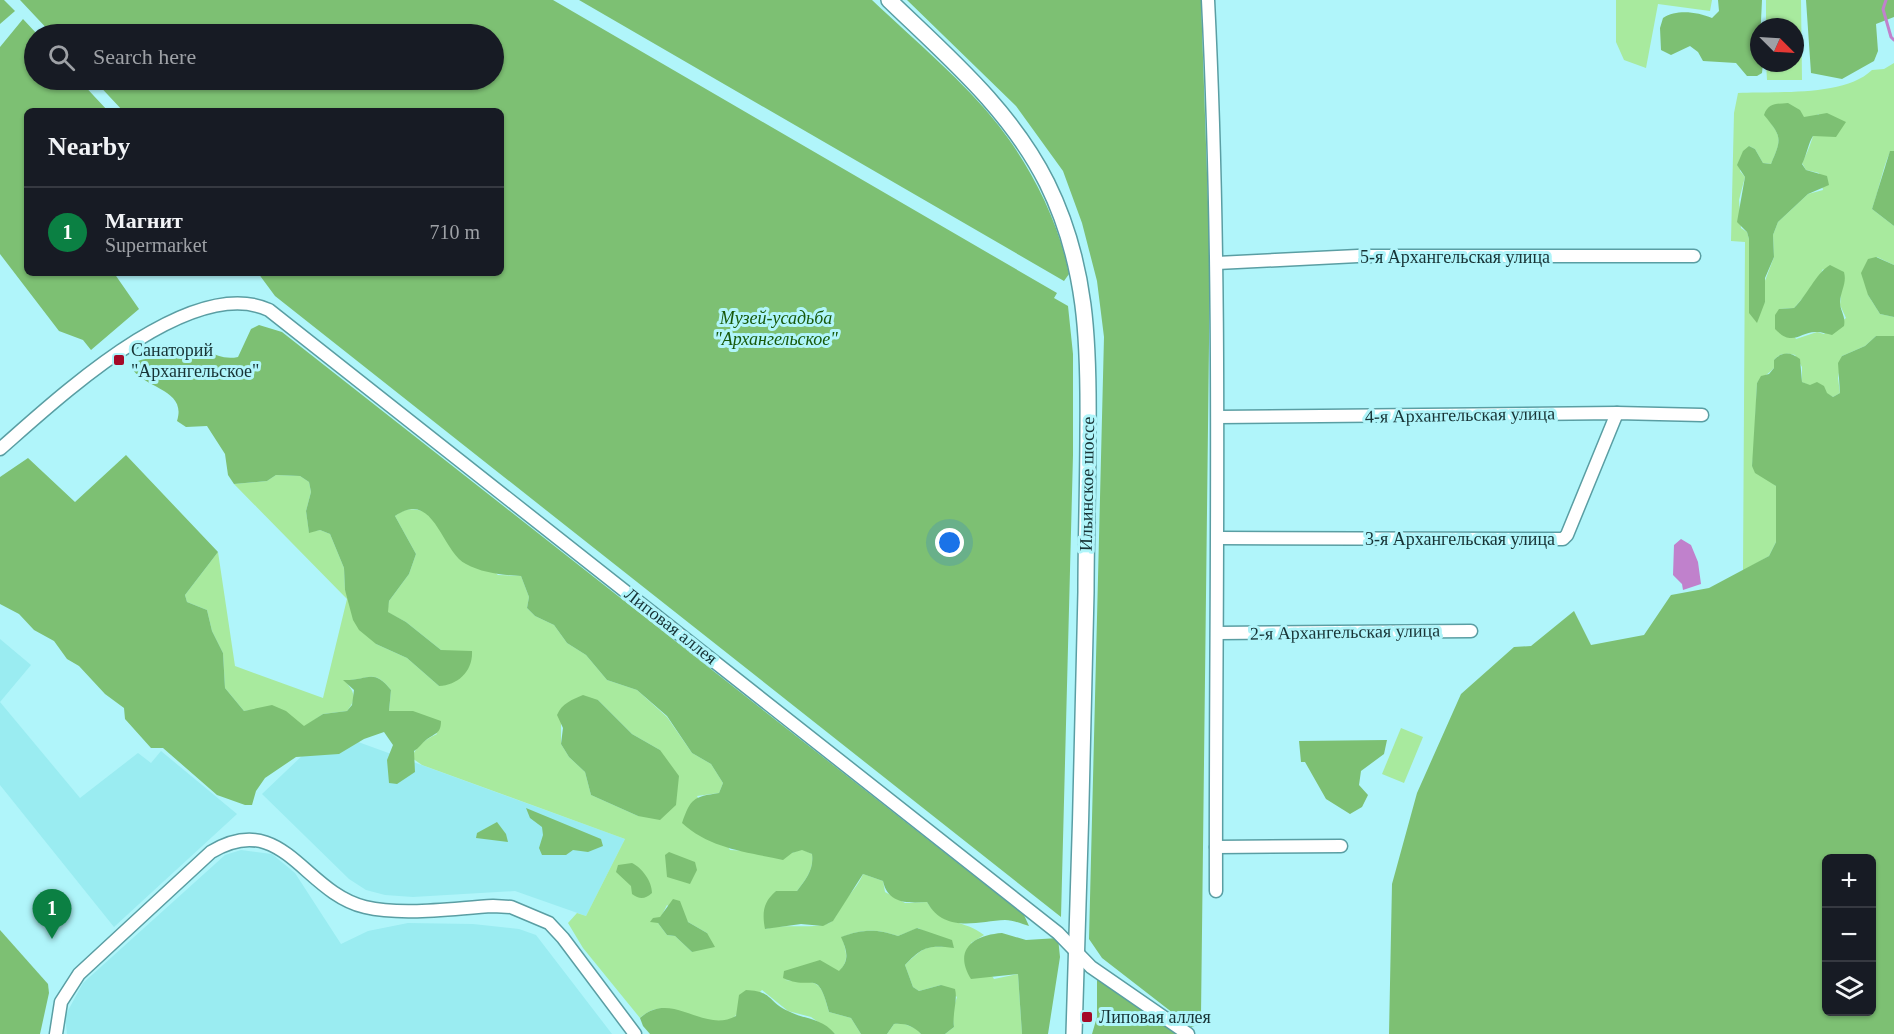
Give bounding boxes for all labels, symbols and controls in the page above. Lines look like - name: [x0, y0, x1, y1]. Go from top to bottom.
- north arrow: [1750, 18, 1804, 72]
- search box: [24, 24, 504, 90]
- icon: search: [45, 41, 78, 74]
- text: Search here: [93, 44, 196, 69]
- text: Nearby: [48, 132, 130, 161]
- text: Магнит: [105, 208, 183, 233]
- text: 1: [63, 221, 73, 243]
- text: 710 m: [429, 221, 480, 243]
- text: Supermarket: [105, 234, 207, 256]
- street label: 5-я Архангельская улица: [1360, 247, 1550, 267]
- park label: Музей-усадьба "Архангельское": [714, 308, 838, 349]
- place label: Санаторий "Архангельское": [131, 340, 259, 381]
- marker: Санаторий "Архангельское": [112, 353, 126, 367]
- street label: 4-я Архангельская улица: [1365, 403, 1555, 427]
- street label: Ильинское шоссе: [1076, 417, 1098, 551]
- your location: [935, 528, 964, 557]
- street label: 3-я Архангельская улица: [1365, 529, 1555, 549]
- street label: Липовая аллея: [621, 584, 721, 668]
- street label: 2-я Архангельская улица: [1250, 620, 1440, 644]
- map controls: [1822, 854, 1876, 1016]
- button: +: [1822, 854, 1876, 908]
- pin: 1: [32, 890, 72, 939]
- button: −: [1822, 908, 1876, 962]
- button: layers: [1822, 962, 1876, 1016]
- place label: Липовая аллея: [1099, 1007, 1211, 1027]
- marker: Липовая аллея: [1080, 1010, 1094, 1024]

